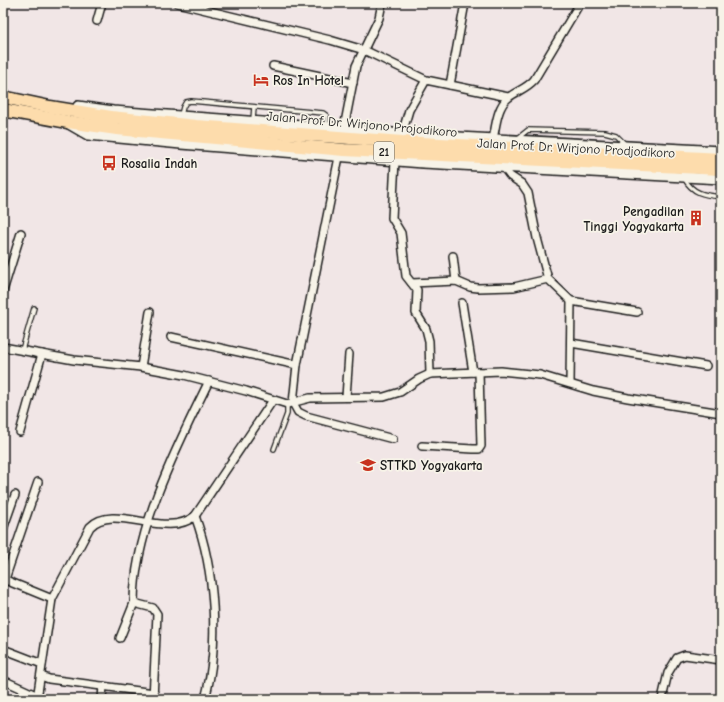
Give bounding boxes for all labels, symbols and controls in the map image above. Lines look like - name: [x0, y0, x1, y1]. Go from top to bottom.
- hotel icon: Ros In Hotel: [252, 71, 270, 89]
- place label: Ros In Hotel: [273, 73, 344, 88]
- street label: Jalan Prof. Dr. Wirjono Projodikoro: [266, 108, 458, 140]
- street label: Jalan Prof. Dr. Wirjono Prodjodikoro: [477, 135, 676, 161]
- road number: 21: [374, 142, 394, 162]
- bus stop icon: Rosalia Indah: [100, 154, 118, 172]
- place label: Rosalia Indah: [121, 156, 198, 171]
- place label: Pengadilan Tinggi Yogyakarta: [583, 204, 684, 234]
- building icon: Pengadilan Tinggi Yogyakarta: [687, 209, 705, 227]
- school or university icon: STTKD Yogyakarta: [359, 456, 377, 474]
- place label: STTKD Yogyakarta: [380, 458, 483, 473]

